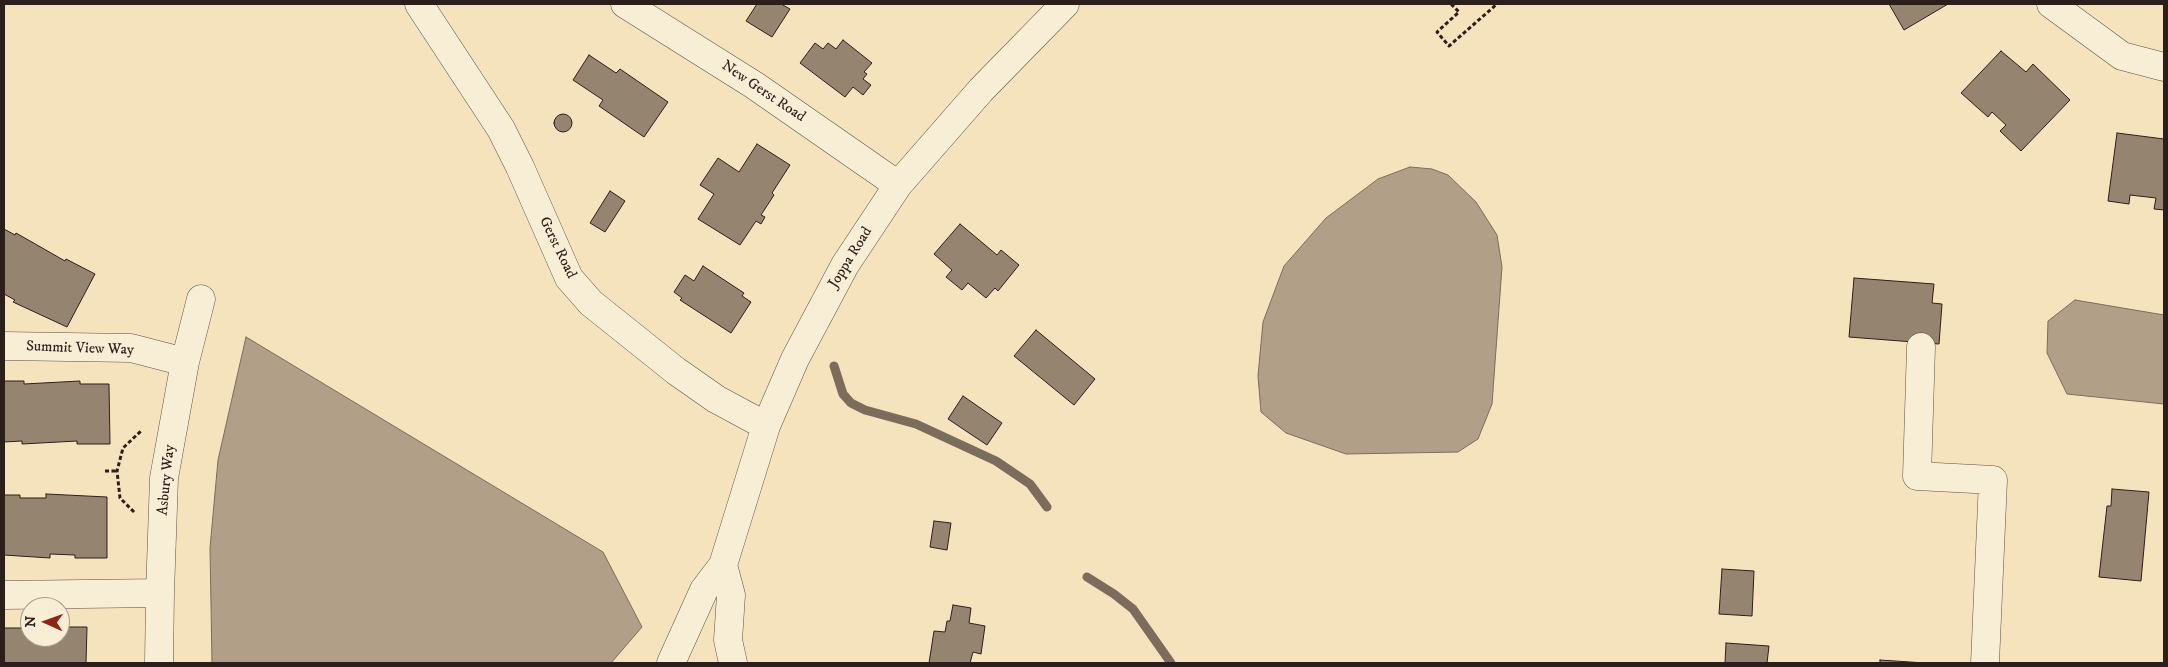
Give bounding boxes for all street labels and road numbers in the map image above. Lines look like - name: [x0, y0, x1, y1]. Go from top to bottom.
- street label: New Gerst Road: [718, 57, 808, 127]
- street label: Gerst Road: [534, 214, 580, 282]
- street label: Joppa Road: [825, 224, 877, 292]
- street label: Summit View Way: [26, 338, 134, 360]
- street label: Asbury Way: [154, 444, 180, 516]

